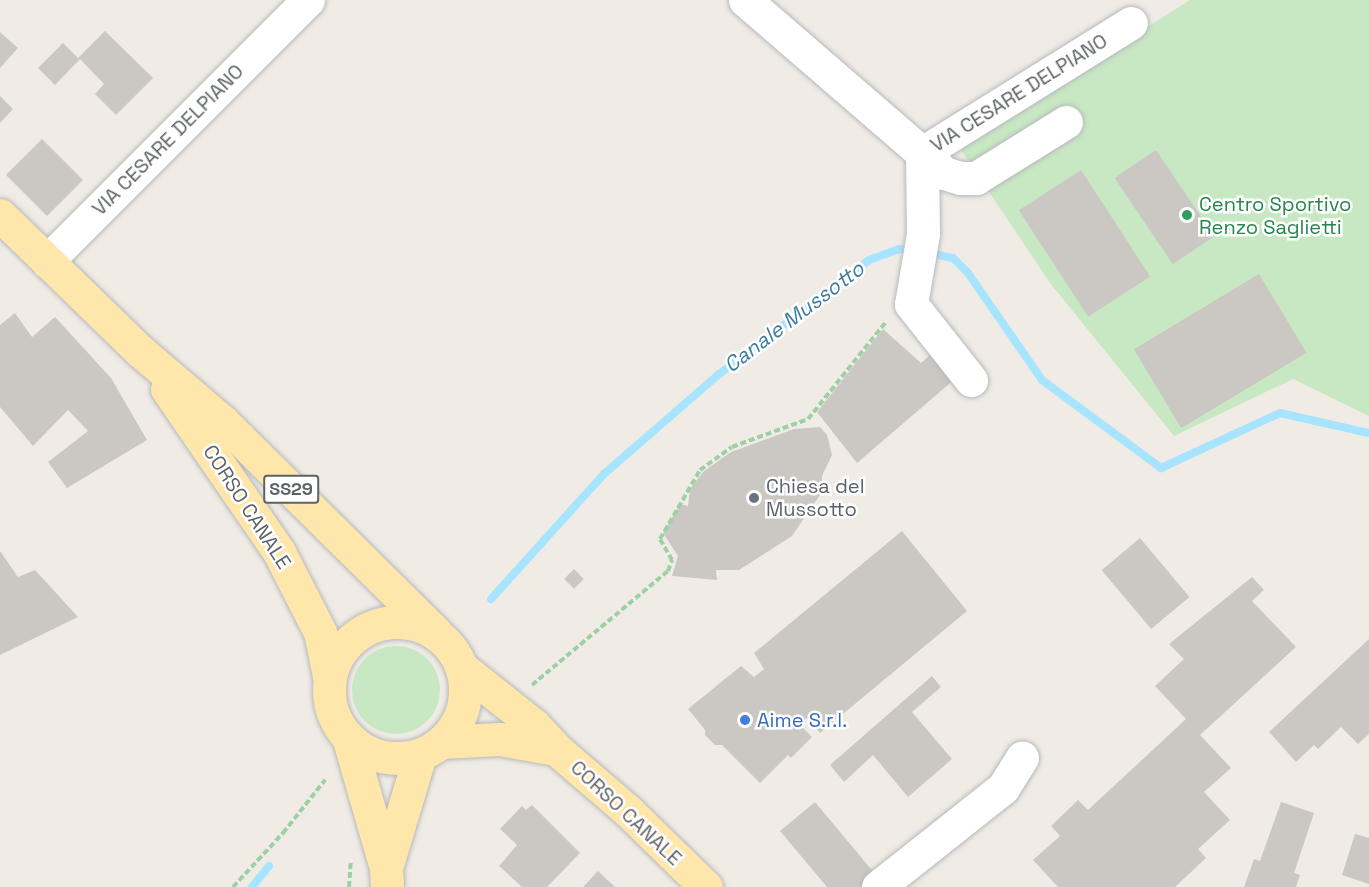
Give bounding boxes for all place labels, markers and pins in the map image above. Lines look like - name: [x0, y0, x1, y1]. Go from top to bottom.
- place label: Centro Sportivo Renzo Saglietti: [1199, 192, 1351, 239]
- marker: Centro Sportivo Renzo Saglietti: [1180, 208, 1194, 222]
- place label: Chiesa del Mussotto: [766, 474, 865, 521]
- marker: Chiesa del Mussotto: [747, 491, 761, 505]
- place label: Aime S.r.l.: [757, 708, 847, 732]
- marker: Aime S.r.l.: [738, 713, 752, 727]

